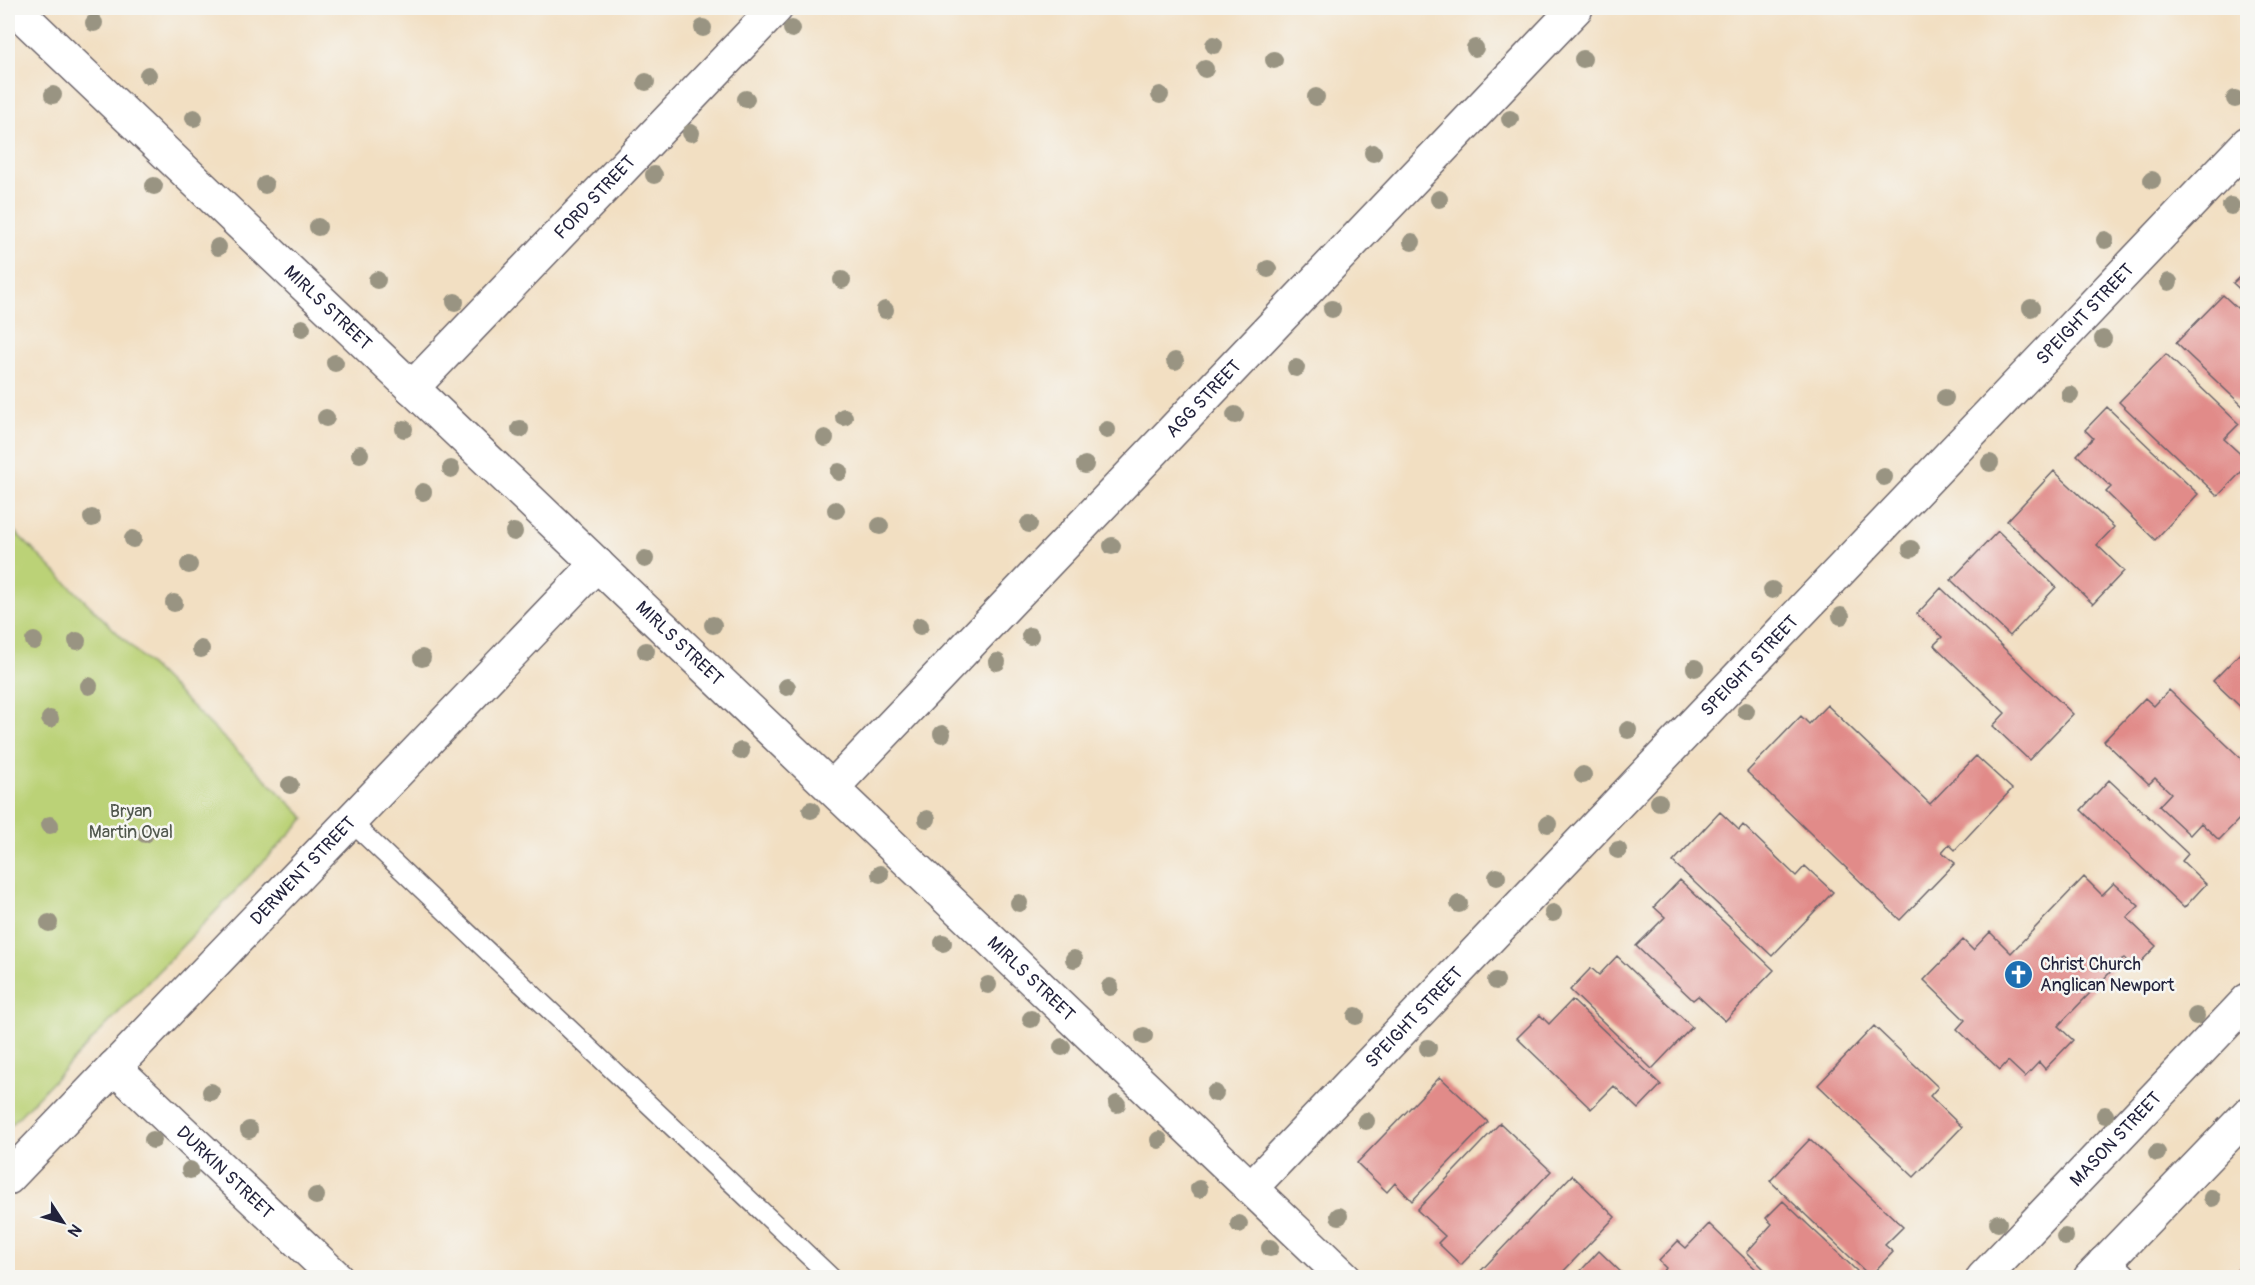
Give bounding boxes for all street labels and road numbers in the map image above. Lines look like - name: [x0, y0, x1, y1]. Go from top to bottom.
- street label: FORD STREET: [549, 151, 640, 244]
- street label: SPEIGHT STREET: [2031, 258, 2139, 369]
- street label: MIRLS STREET: [279, 260, 377, 355]
- street label: AGG STREET: [1161, 355, 1246, 443]
- street label: MIRLS STREET: [631, 596, 728, 690]
- street label: SPEIGHT STREET: [1696, 610, 1803, 721]
- street label: DERWENT STREET: [245, 811, 360, 930]
- street label: MIRLS STREET: [983, 931, 1080, 1026]
- street label: SPEIGHT STREET: [1360, 962, 1468, 1073]
- street label: MASON STREET: [2065, 1087, 2166, 1191]
- street label: DURKIN STREET: [172, 1121, 279, 1224]

